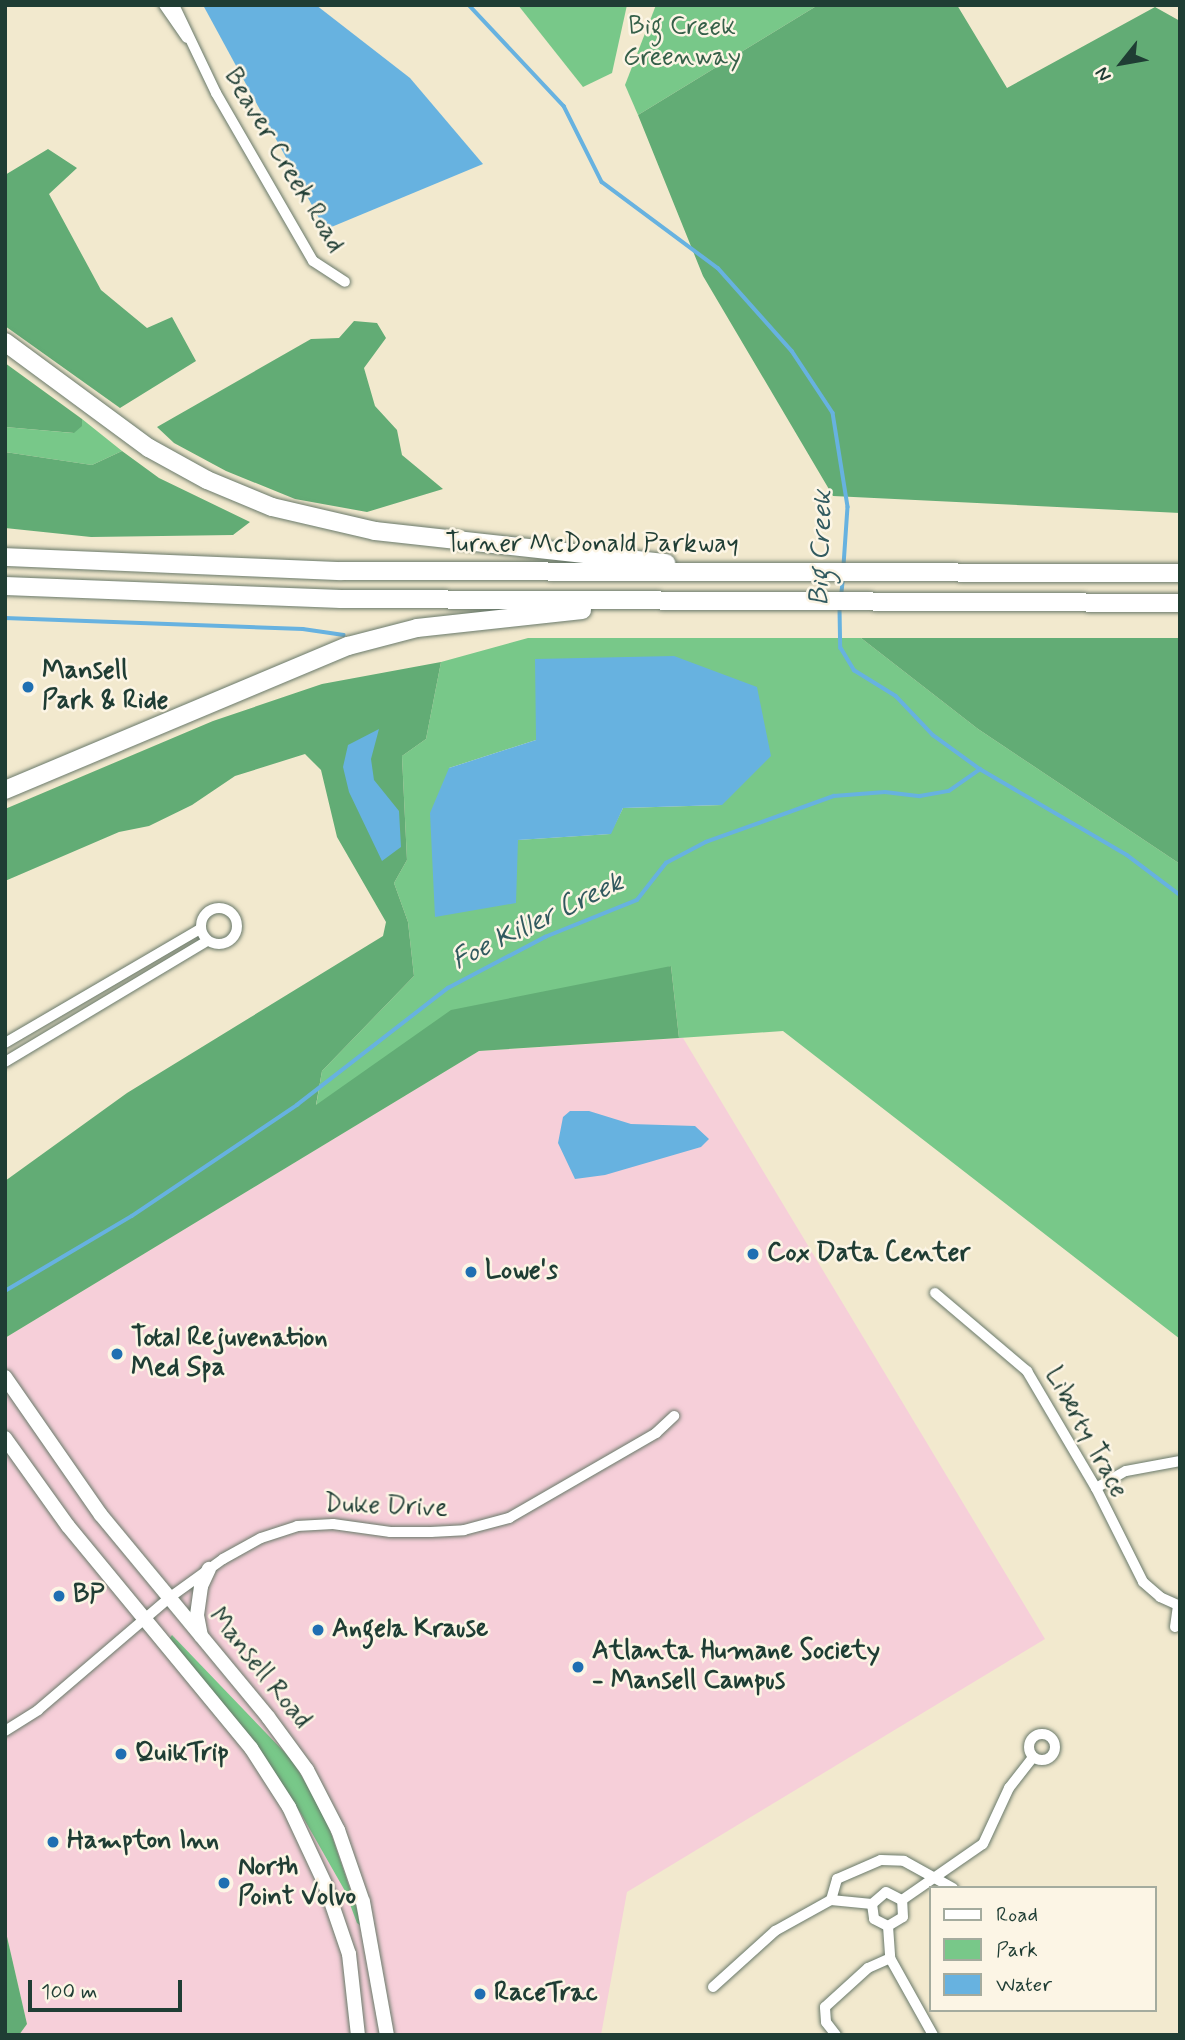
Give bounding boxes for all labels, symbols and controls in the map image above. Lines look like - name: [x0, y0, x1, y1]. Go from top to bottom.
- park label: Big Creek Greenway: [623, 12, 741, 74]
- north arrow: [1087, 28, 1157, 98]
- text: N: [1090, 62, 1118, 86]
- street label: Beaver Creek Road: [216, 63, 350, 259]
- water label: Big Creek: [803, 490, 841, 606]
- street label: Turner McDonald Parkway: [443, 529, 741, 561]
- place label: Mansell Park & Ride: [42, 656, 168, 718]
- marker: Mansell Park & Ride: [20, 679, 36, 695]
- water label: Foe Killer Creek: [446, 866, 630, 978]
- place label: Cox Data Center: [767, 1238, 957, 1270]
- marker: Cox Data Center: [745, 1246, 761, 1262]
- place label: Lowe's: [485, 1256, 558, 1288]
- marker: Lowe's: [463, 1264, 479, 1280]
- place label: Total Rejuvenation Med Spa: [131, 1323, 324, 1384]
- marker: Total Rejuvenation Med Spa: [109, 1346, 125, 1362]
- street label: Liberty Trace: [1036, 1362, 1134, 1504]
- street label: Duke Drive: [325, 1489, 447, 1525]
- place label: BP: [73, 1580, 104, 1612]
- marker: BP: [51, 1588, 67, 1604]
- street label: Mansell Road: [201, 1603, 317, 1735]
- place label: Angela Krause: [332, 1614, 488, 1646]
- marker: Angela Krause: [310, 1622, 326, 1638]
- place label: Atlanta Humane Society - Mansell Campus: [592, 1636, 885, 1698]
- marker: Atlanta Humane Society - Mansell Campus: [570, 1659, 586, 1675]
- place label: QuikTrip: [135, 1738, 229, 1770]
- marker: QuikTrip: [113, 1746, 129, 1762]
- place label: Hampton Inn: [67, 1826, 220, 1858]
- marker: Hampton Inn: [45, 1834, 61, 1850]
- place label: North Point Volvo: [238, 1852, 356, 1913]
- marker: North Point Volvo: [216, 1875, 232, 1891]
- legend: [930, 1886, 1157, 2012]
- text: Road: [996, 1901, 1038, 1929]
- text: Park: [996, 1936, 1038, 1964]
- scale bar: [32, 1966, 186, 2010]
- text: Water: [996, 1971, 1052, 1999]
- text: 100 m: [41, 1978, 97, 2006]
- place label: RaceTrac: [494, 1978, 598, 2010]
- marker: RaceTrac: [472, 1986, 488, 2002]

